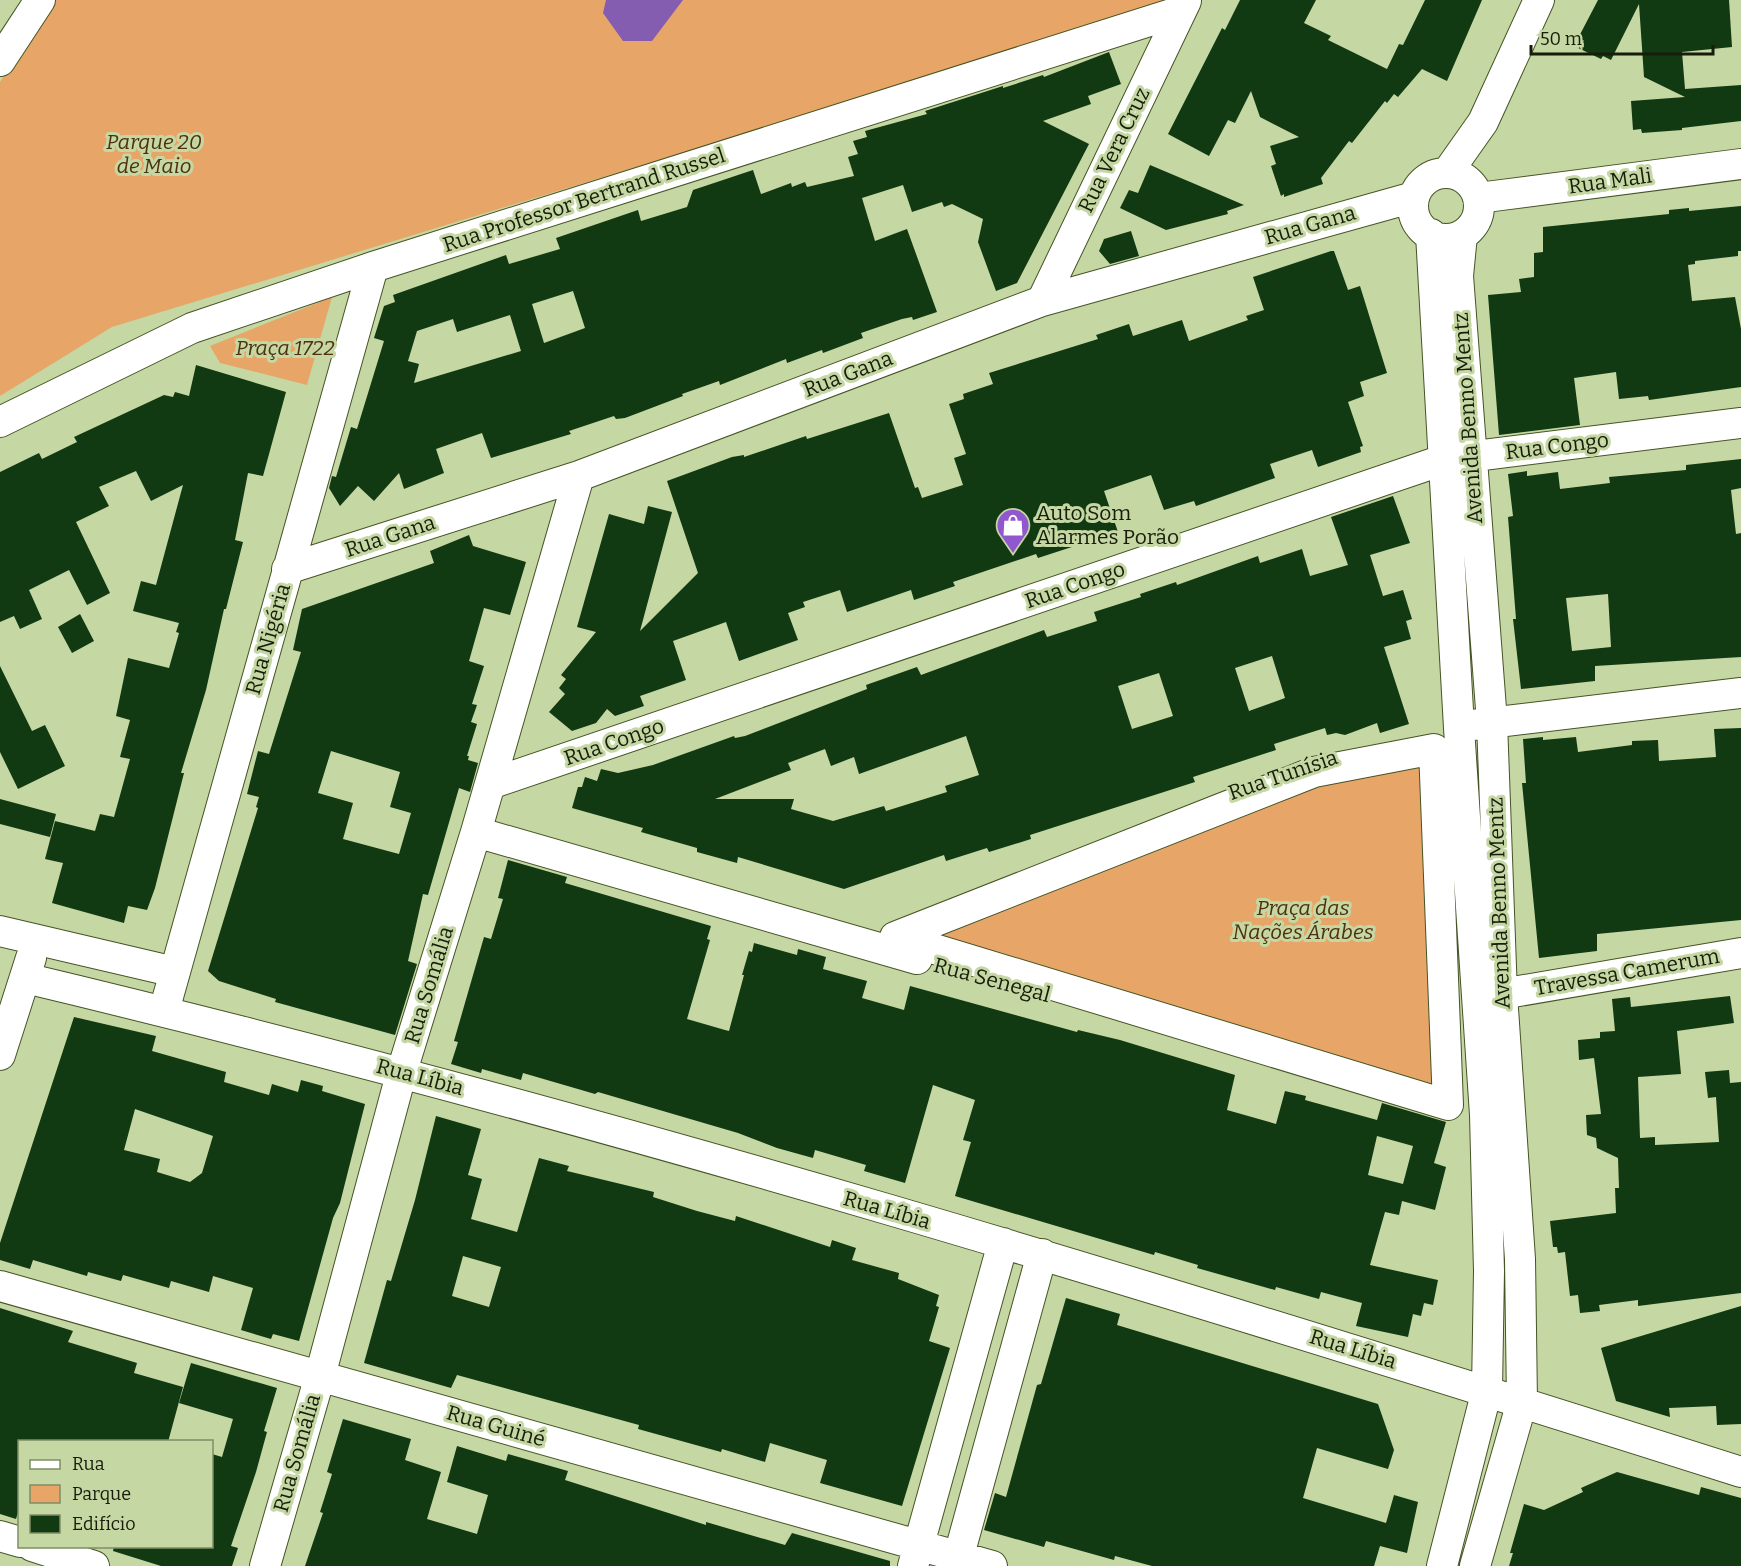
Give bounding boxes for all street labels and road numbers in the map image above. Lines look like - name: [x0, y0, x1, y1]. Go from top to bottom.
- street label: Rua Vera Cruz: [1073, 83, 1155, 217]
- street label: Rua Professor Bertrand Russel: [440, 142, 728, 258]
- street label: Rua Mali: [1566, 162, 1654, 200]
- street label: Rua Gana: [1261, 199, 1359, 250]
- street label: Avenida Benno Mentz: [1448, 311, 1488, 525]
- street label: Rua Gana: [800, 345, 897, 403]
- street label: Rua Congo: [1504, 427, 1610, 465]
- street label: Rua Gana: [341, 509, 439, 563]
- street label: Rua Congo: [1022, 556, 1128, 614]
- street label: Rua Nigéria: [240, 580, 296, 698]
- street label: Rua Congo: [561, 713, 667, 771]
- street label: Rua Tunísia: [1225, 744, 1342, 806]
- street label: Avenida Benno Mentz: [1482, 797, 1516, 1009]
- street label: Rua Somália: [399, 923, 459, 1047]
- street label: Travessa Camerum: [1532, 943, 1722, 1001]
- street label: Rua Senegal: [931, 952, 1053, 1008]
- street label: Rua Líbia: [373, 1053, 467, 1101]
- street label: Rua Líbia: [840, 1185, 934, 1235]
- street label: Rua Líbia: [1306, 1323, 1400, 1375]
- street label: Rua Somália: [268, 1390, 326, 1515]
- street label: Rua Guiné: [444, 1400, 548, 1452]

